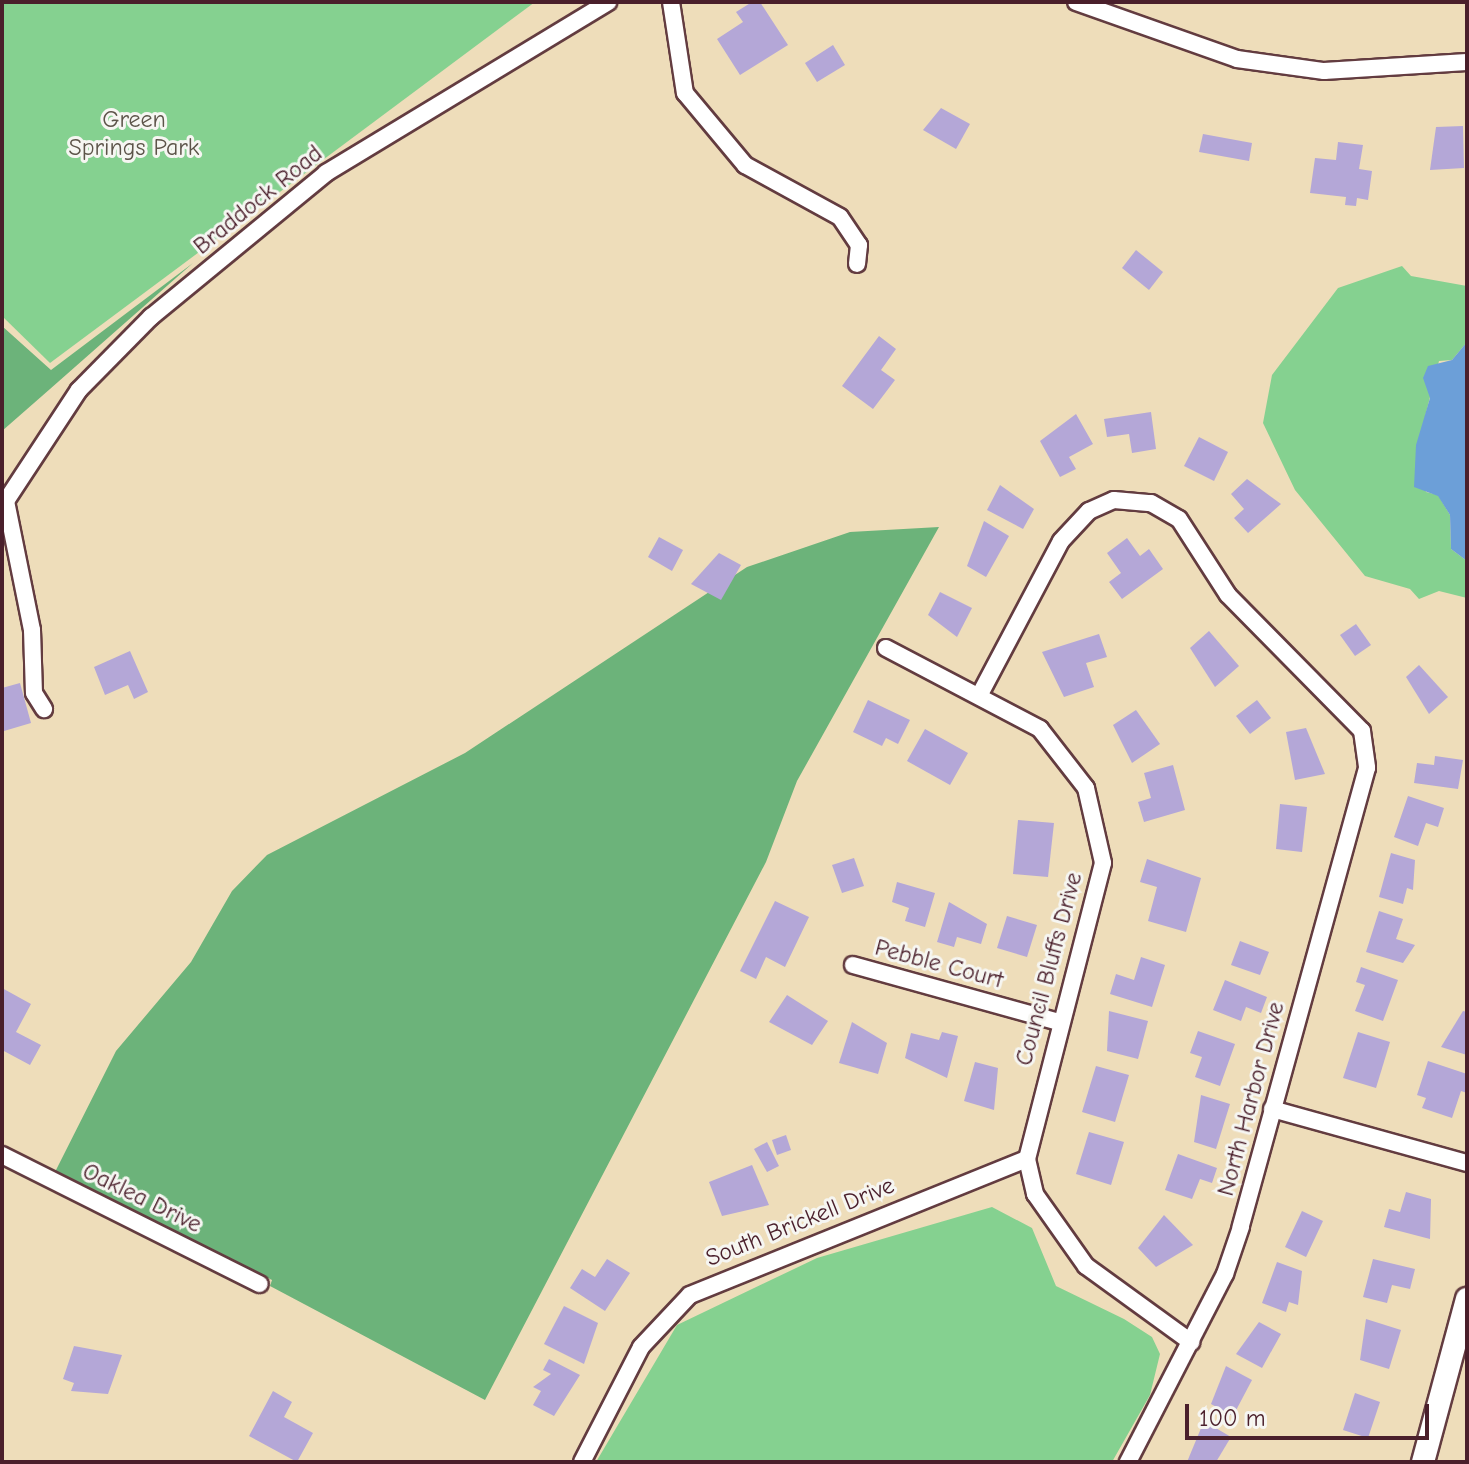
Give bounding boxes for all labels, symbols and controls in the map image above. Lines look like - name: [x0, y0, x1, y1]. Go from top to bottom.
- park label: Green Springs Park: [69, 106, 199, 162]
- street label: Braddock Road: [188, 139, 328, 261]
- street label: Council Bluffs Drive: [1009, 869, 1089, 1069]
- street label: Pebble Court: [872, 933, 1006, 995]
- street label: North Harbor Drive: [1211, 999, 1291, 1199]
- street label: Oaklea Drive: [78, 1157, 206, 1239]
- street label: South Brickell Drive: [702, 1171, 898, 1273]
- scale bar: [1189, 1388, 1433, 1438]
- text: 100 m: [1199, 1404, 1266, 1432]

